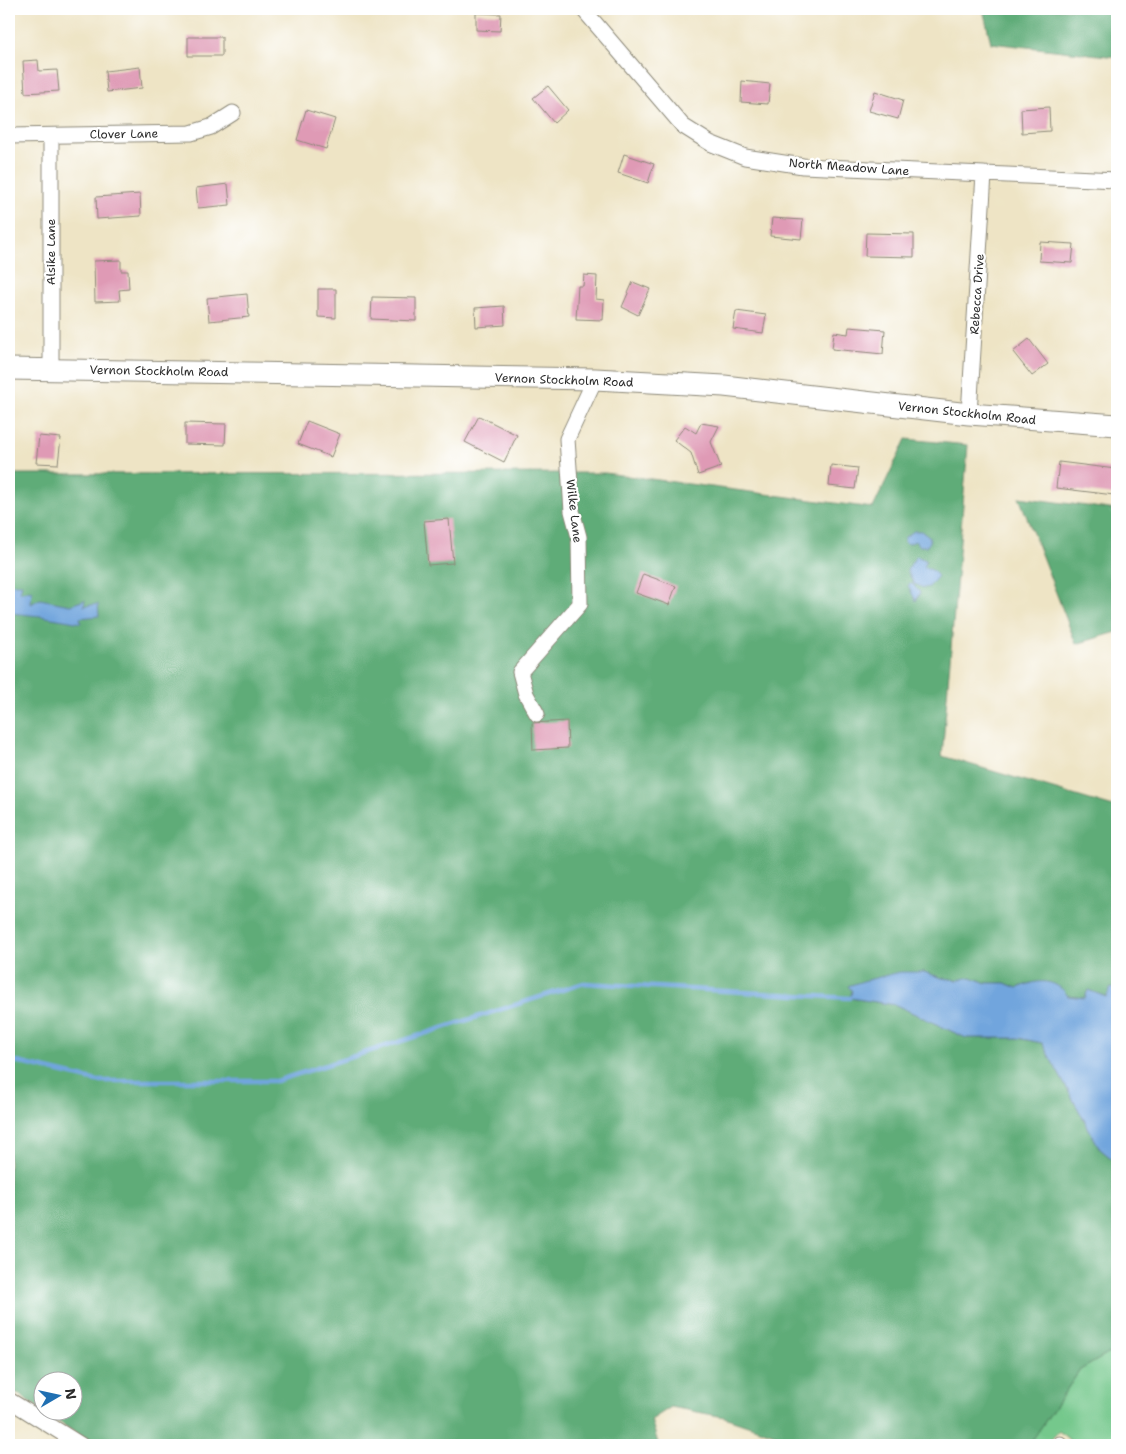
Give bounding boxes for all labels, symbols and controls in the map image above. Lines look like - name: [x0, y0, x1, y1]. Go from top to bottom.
- street label: Clover Lane: [90, 125, 159, 143]
- street label: North Meadow Lane: [788, 155, 910, 179]
- street label: Alsike Lane: [43, 219, 59, 285]
- street label: Rebecca Drive: [966, 253, 988, 335]
- street label: Vernon Stockholm Road: [89, 362, 229, 380]
- street label: Vernon Stockholm Road: [494, 370, 634, 390]
- street label: Vernon Stockholm Road: [897, 398, 1037, 428]
- street label: Wilke Lane: [562, 478, 586, 544]
- north arrow: [32, 1372, 82, 1422]
- text: N: [61, 1387, 81, 1401]

